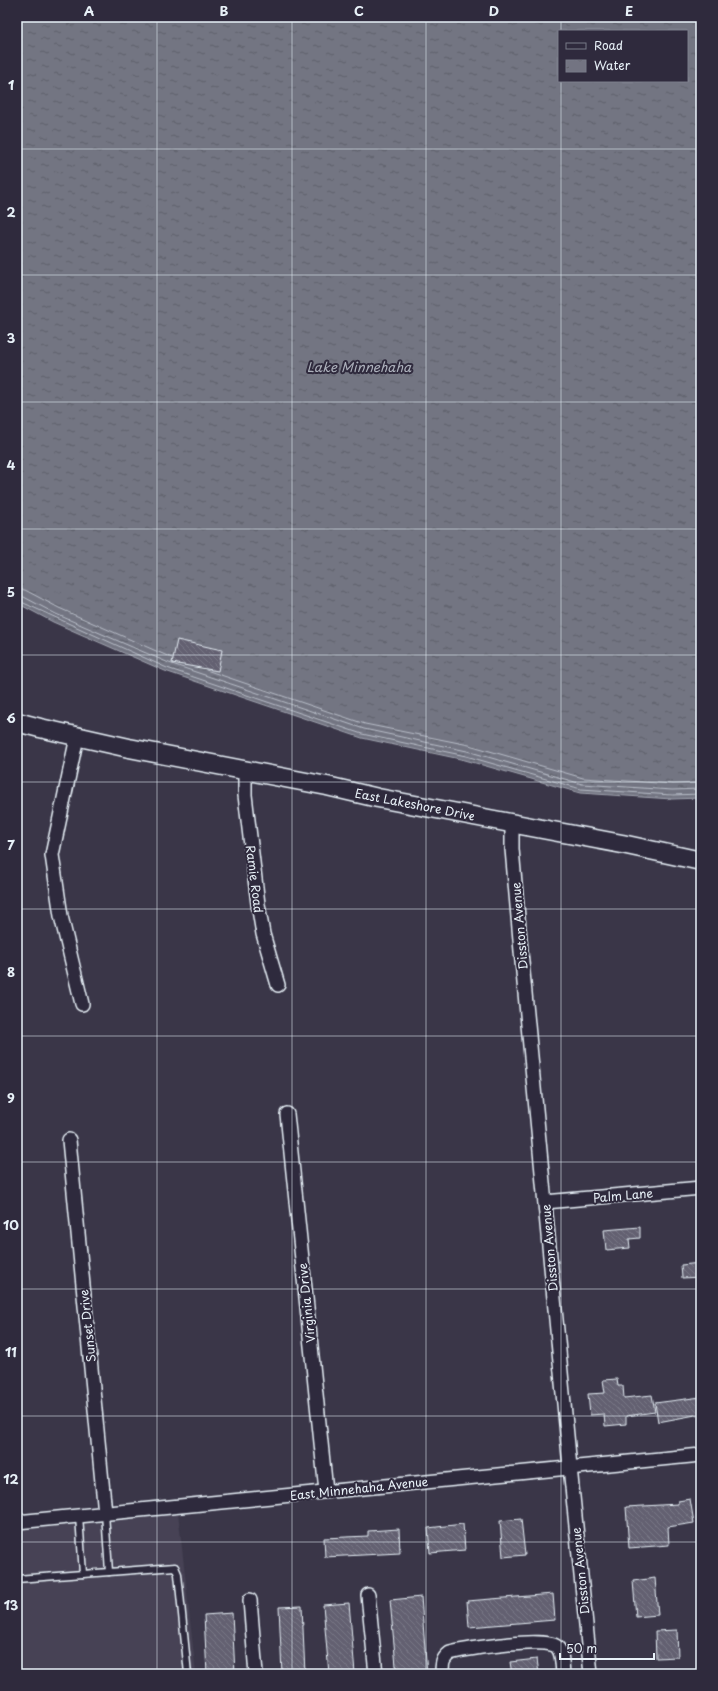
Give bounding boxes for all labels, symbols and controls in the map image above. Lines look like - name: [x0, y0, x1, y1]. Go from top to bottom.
- text: A: [84, 1, 94, 20]
- text: B: [220, 1, 229, 20]
- text: C: [354, 1, 364, 20]
- text: D: [489, 1, 499, 20]
- text: E: [625, 1, 633, 20]
- legend: [558, 30, 688, 82]
- text: Road: [594, 36, 623, 54]
- text: Water: [594, 56, 631, 74]
- text: 1: [8, 75, 14, 94]
- text: 2: [6, 202, 16, 221]
- text: 3: [7, 328, 16, 347]
- water label: Lake Minnehaha: [307, 357, 412, 376]
- text: 4: [7, 455, 16, 474]
- text: 5: [7, 582, 15, 601]
- text: 6: [6, 708, 16, 727]
- street label: East Lakeshore Drive: [354, 784, 476, 824]
- text: 7: [7, 835, 15, 854]
- street label: Ramie Road: [242, 844, 268, 914]
- street label: Disston Avenue: [506, 881, 532, 970]
- text: 8: [7, 962, 15, 981]
- text: 9: [7, 1088, 15, 1107]
- street label: Palm Lane: [592, 1183, 654, 1207]
- street label: Disston Avenue: [536, 1203, 562, 1292]
- text: 10: [3, 1215, 19, 1234]
- street label: Virginia Drive: [293, 1262, 319, 1344]
- street label: Sunset Drive: [74, 1288, 100, 1363]
- text: 11: [5, 1342, 17, 1361]
- text: 12: [3, 1469, 19, 1488]
- street label: East Minnehaha Avenue: [289, 1472, 430, 1504]
- street label: Disston Avenue: [566, 1526, 594, 1616]
- text: 13: [4, 1595, 19, 1614]
- scale bar: [560, 1635, 654, 1661]
- text: 50 m: [566, 1639, 597, 1657]

